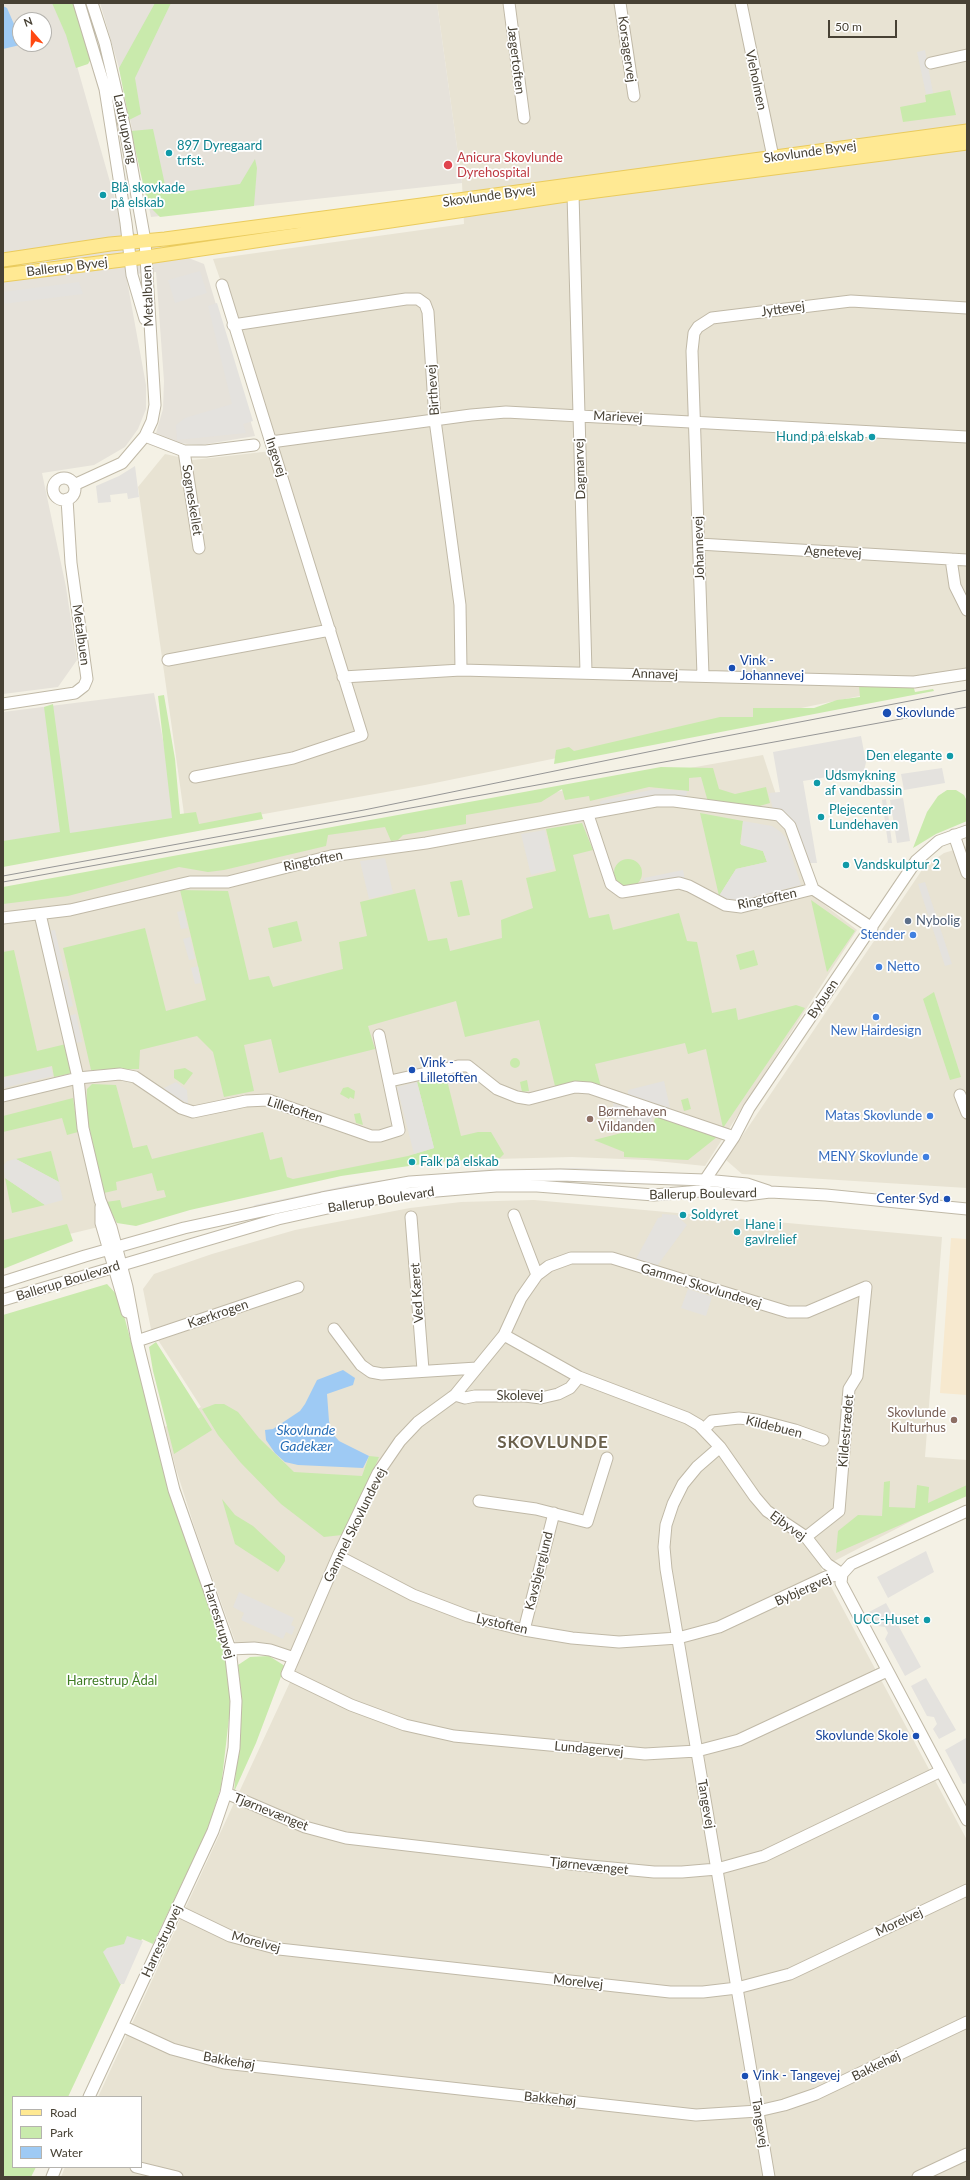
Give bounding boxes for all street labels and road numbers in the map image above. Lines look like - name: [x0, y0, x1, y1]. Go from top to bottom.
- street label: Korsagervej: [615, 15, 639, 83]
- street label: Jægertoften: [504, 25, 528, 95]
- street label: Vieholmen: [742, 48, 770, 112]
- street label: Lautrupvang: [110, 93, 140, 165]
- street label: Skovlunde Byvej: [763, 138, 857, 166]
- street label: Skovlunde Byvej: [442, 182, 536, 210]
- street label: Ballerup Byvej: [25, 254, 109, 280]
- street label: Metalbuen: [139, 265, 157, 327]
- street label: Jyttevej: [760, 298, 806, 320]
- street label: Birthevej: [423, 364, 443, 416]
- street label: Marievej: [593, 408, 643, 426]
- street label: Ingevej: [262, 435, 290, 479]
- street label: Dagmarvej: [571, 438, 589, 500]
- street label: Sogneskellet: [179, 463, 205, 537]
- street label: Johannevej: [690, 516, 708, 580]
- street label: Agnetevej: [804, 543, 862, 561]
- street label: Metalbuen: [69, 603, 93, 667]
- street label: Annavej: [632, 665, 678, 683]
- street label: Ringtoften: [282, 847, 344, 875]
- street label: Ringtoften: [736, 885, 798, 913]
- street label: Bybuen: [804, 977, 842, 1021]
- street label: Lilletoften: [265, 1094, 325, 1126]
- street label: Ballerup Boulevard: [327, 1184, 435, 1216]
- street label: Ballerup Boulevard: [649, 1185, 757, 1203]
- street label: Ballerup Boulevard: [14, 1258, 122, 1304]
- street label: Gammel Skovlundevej: [639, 1260, 763, 1312]
- street label: Ved Kæret: [407, 1262, 427, 1324]
- street label: Kærkrogen: [186, 1296, 250, 1332]
- street label: Skolevej: [497, 1388, 543, 1404]
- street label: Kildestrædet: [835, 1394, 857, 1468]
- street label: Kildebuen: [744, 1412, 804, 1442]
- street label: Gammel Skovlundevej: [320, 1465, 390, 1585]
- street label: Ejbyvej: [767, 1508, 809, 1544]
- street label: Kavsbjerglund: [522, 1530, 556, 1612]
- street label: Bybjergvej: [772, 1571, 834, 1609]
- street label: Harrestrupvej: [200, 1581, 238, 1661]
- street label: Lystoften: [475, 1610, 529, 1638]
- street label: Lundagervej: [554, 1738, 624, 1760]
- street label: Tangevej: [694, 1778, 718, 1830]
- street label: Tjørnevænget: [231, 1790, 311, 1834]
- street label: Tjørnevænget: [549, 1854, 629, 1878]
- street label: Harrestrupvej: [138, 1902, 186, 1980]
- street label: Morelvej: [873, 1904, 925, 1940]
- street label: Morelvej: [230, 1928, 282, 1956]
- street label: Morelvej: [552, 1972, 604, 1992]
- street label: Bakkehøj: [849, 2048, 903, 2084]
- street label: Bakkehøj: [202, 2049, 256, 2073]
- street label: Bakkehøj: [523, 2089, 577, 2109]
- street label: Tangevej: [748, 2097, 772, 2149]

